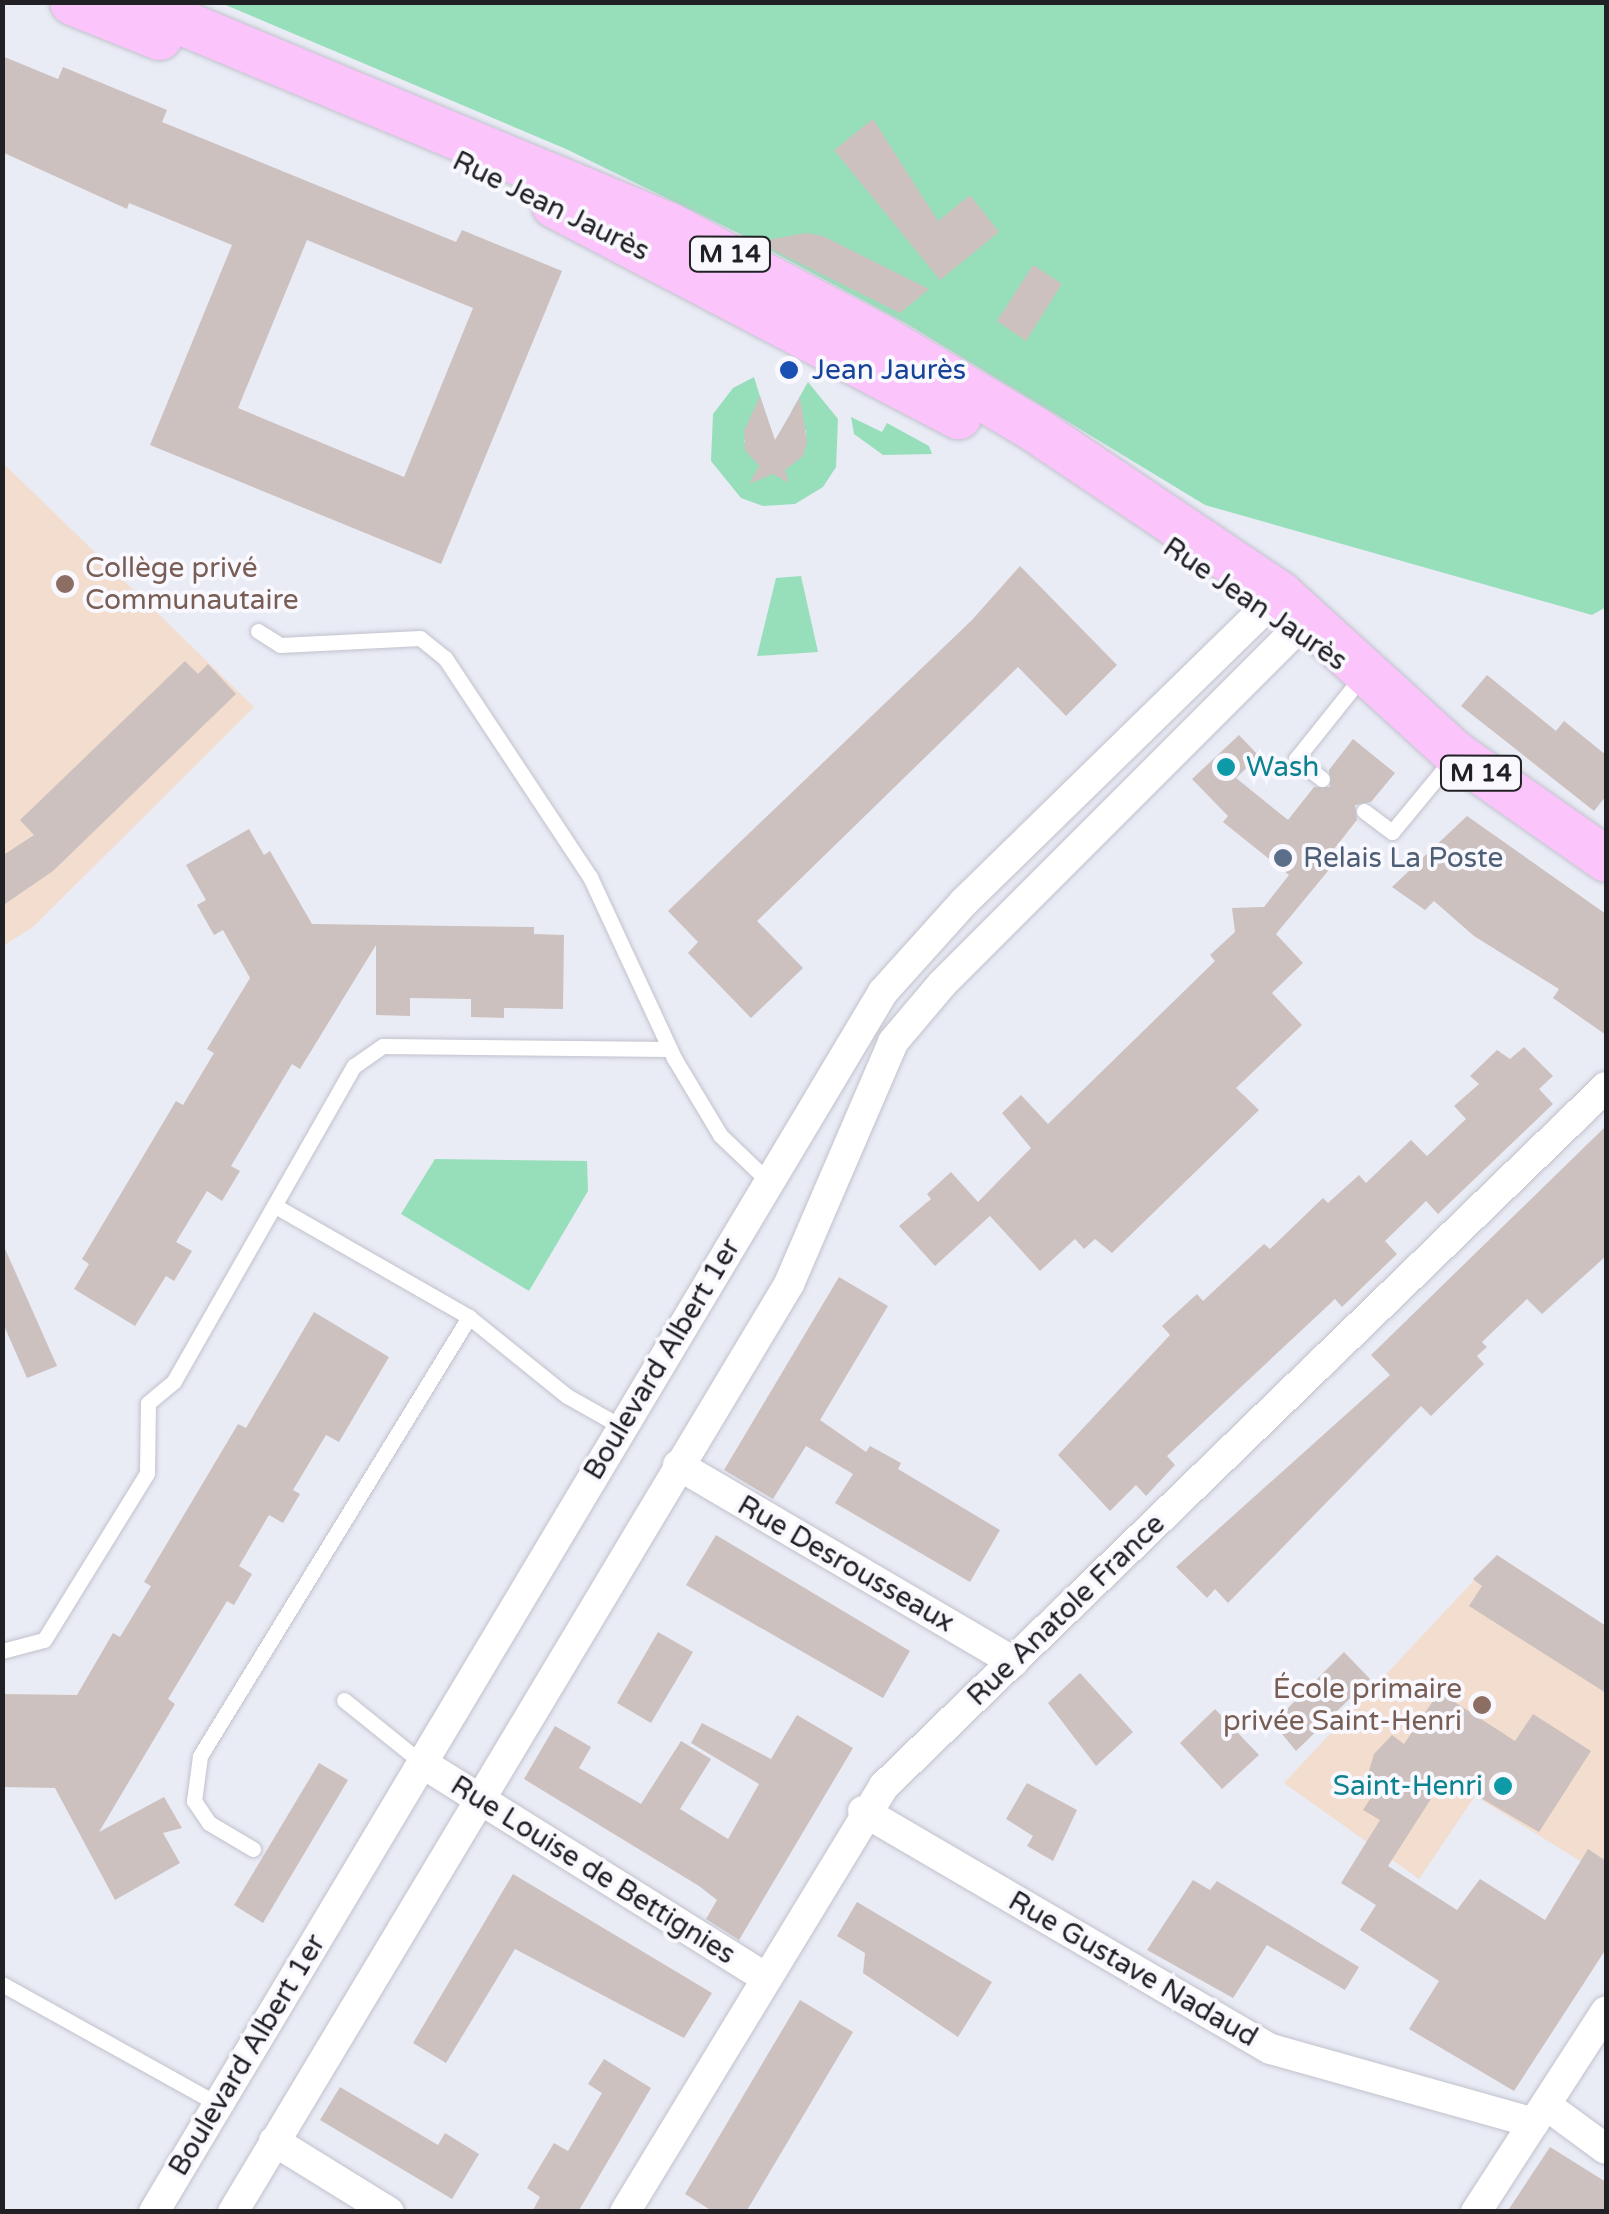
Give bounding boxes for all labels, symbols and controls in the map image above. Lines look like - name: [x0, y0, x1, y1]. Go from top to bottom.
- street label: Rue Jean Jaurès: [447, 144, 655, 268]
- road number: M 14: [688, 234, 772, 274]
- place label: Jean Jaurès: [812, 353, 966, 387]
- marker: Jean Jaurès: [776, 357, 802, 383]
- street label: Rue Jean Jaurès: [1157, 530, 1353, 678]
- place label: Collège privé Communautaire: [85, 551, 299, 617]
- marker: Collège privé Communautaire: [54, 573, 76, 595]
- place label: Wash: [1246, 750, 1319, 784]
- road number: M 14: [1438, 753, 1524, 793]
- marker: Wash: [1215, 756, 1237, 778]
- place label: Relais La Poste: [1303, 841, 1503, 875]
- marker: Relais La Poste: [1272, 847, 1294, 869]
- street label: Boulevard Albert 1er: [577, 1232, 747, 1486]
- street label: Rue Desrousseaux: [732, 1488, 960, 1640]
- street label: Rue Anatole France: [960, 1507, 1172, 1713]
- place label: École primaire privée Saint-Henri: [1223, 1672, 1462, 1738]
- marker: École primaire privée Saint-Henri: [1471, 1694, 1493, 1716]
- street label: Rue Louise de Bettignies: [445, 1769, 741, 1971]
- place label: Saint-Henri: [1333, 1769, 1483, 1803]
- marker: Saint-Henri: [1492, 1775, 1514, 1797]
- street label: Rue Gustave Nadaud: [1003, 1884, 1263, 2054]
- street label: Boulevard Albert 1er: [162, 1928, 332, 2182]

